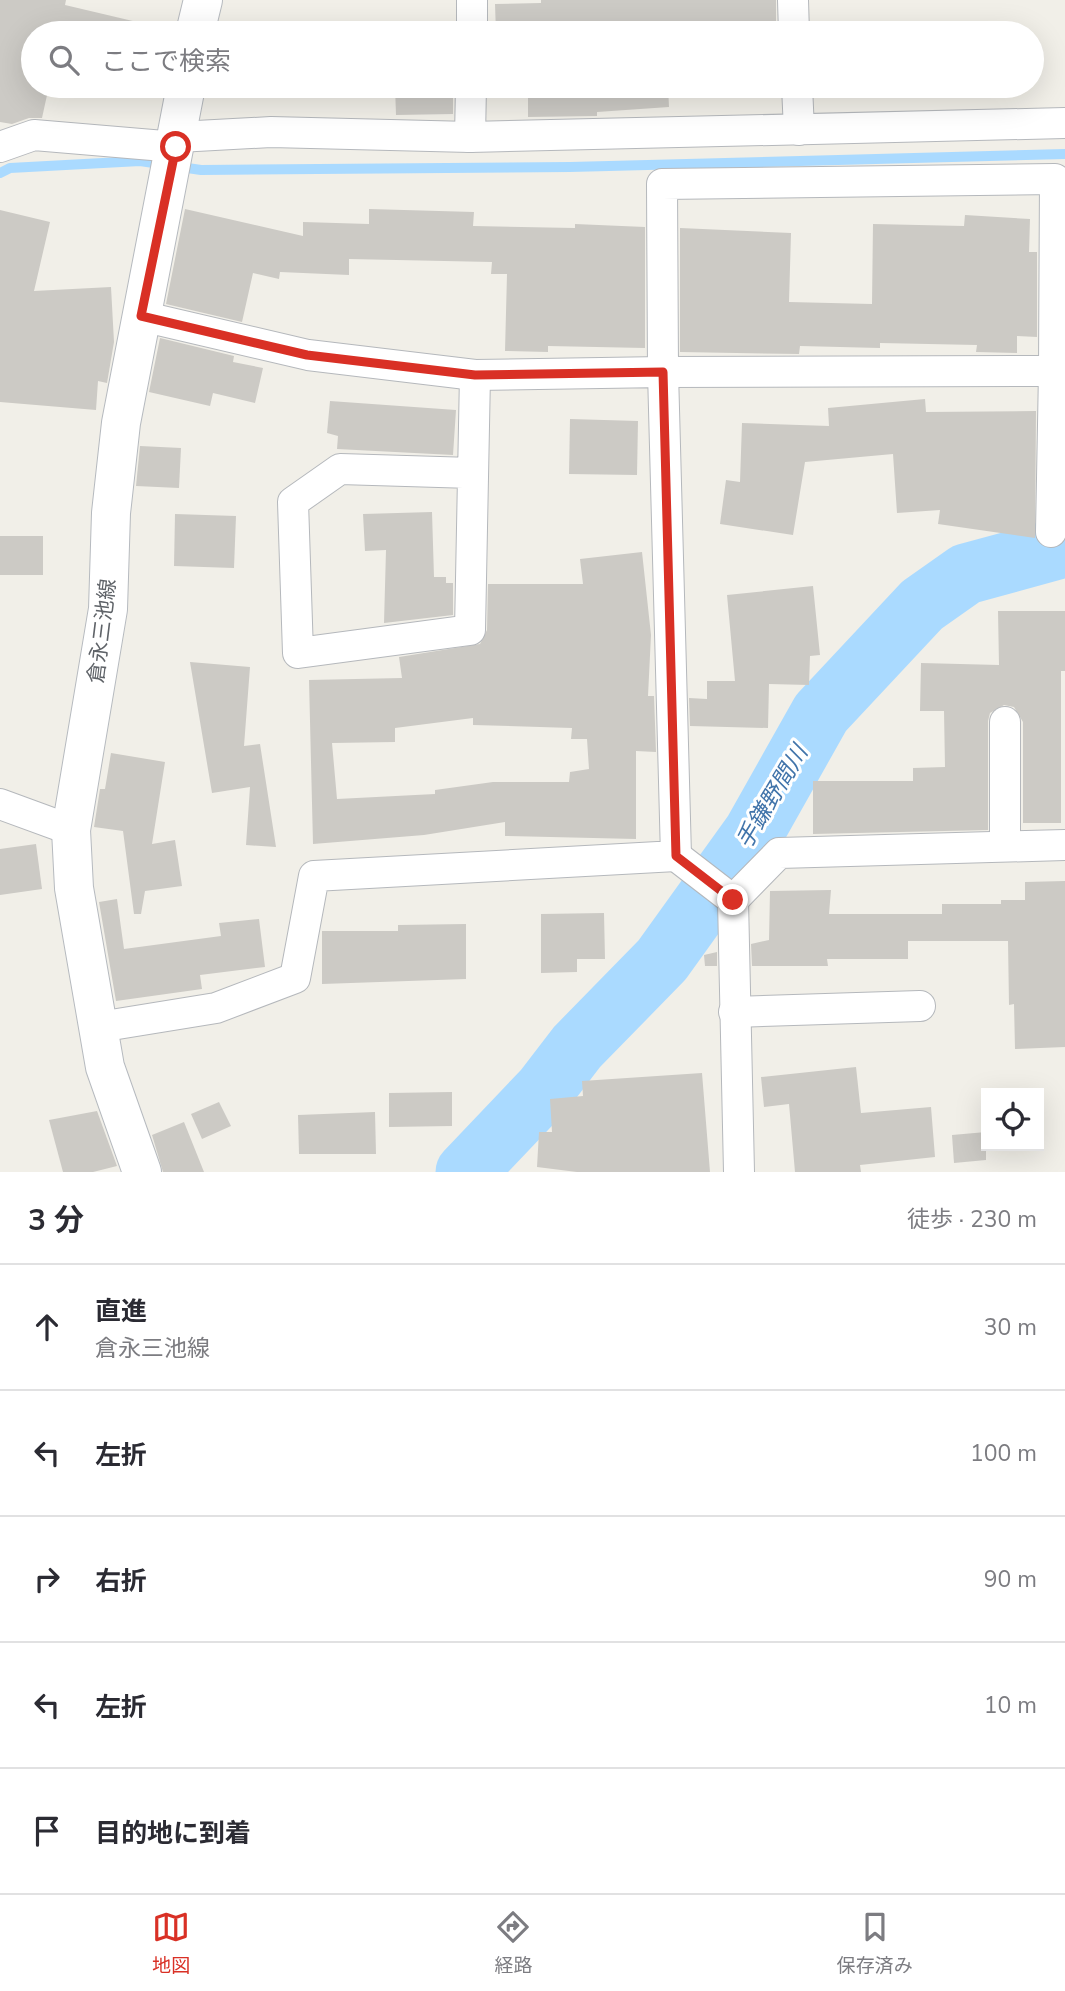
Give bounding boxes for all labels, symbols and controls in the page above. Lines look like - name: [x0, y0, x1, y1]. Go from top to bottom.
- search box: [21, 21, 1044, 98]
- icon: search: [45, 41, 83, 79]
- text: ここで検索: [101, 44, 231, 79]
- route start: [160, 131, 191, 162]
- street label: 倉永三池線: [82, 577, 122, 685]
- water label: 手鎌野間川: [729, 737, 816, 854]
- route end: [717, 884, 748, 915]
- map controls: [981, 1088, 1044, 1151]
- button: locate: [981, 1088, 1044, 1151]
- text: 3 分: [28, 1200, 84, 1241]
- text: 徒歩 · 230 m: [907, 1204, 1037, 1235]
- text: 直進: [95, 1294, 147, 1329]
- icon: ahead: [28, 1308, 66, 1346]
- text: 30 m: [984, 1312, 1037, 1343]
- text: 倉永三池線: [95, 1333, 210, 1364]
- icon: left: [28, 1434, 66, 1472]
- text: 左折: [95, 1438, 147, 1473]
- text: 100 m: [970, 1438, 1037, 1469]
- icon: right: [28, 1560, 66, 1598]
- text: 右折: [95, 1564, 147, 1599]
- text: 90 m: [984, 1564, 1037, 1595]
- icon: left: [28, 1686, 66, 1724]
- text: 左折: [95, 1690, 147, 1725]
- text: 10 m: [984, 1690, 1037, 1721]
- icon: arrive: [28, 1812, 66, 1850]
- text: 目的地に到着: [95, 1816, 251, 1851]
- tab: 地図: [152, 1908, 190, 1979]
- tab: 経路: [494, 1908, 533, 1979]
- tab: 保存済み: [837, 1908, 913, 1979]

